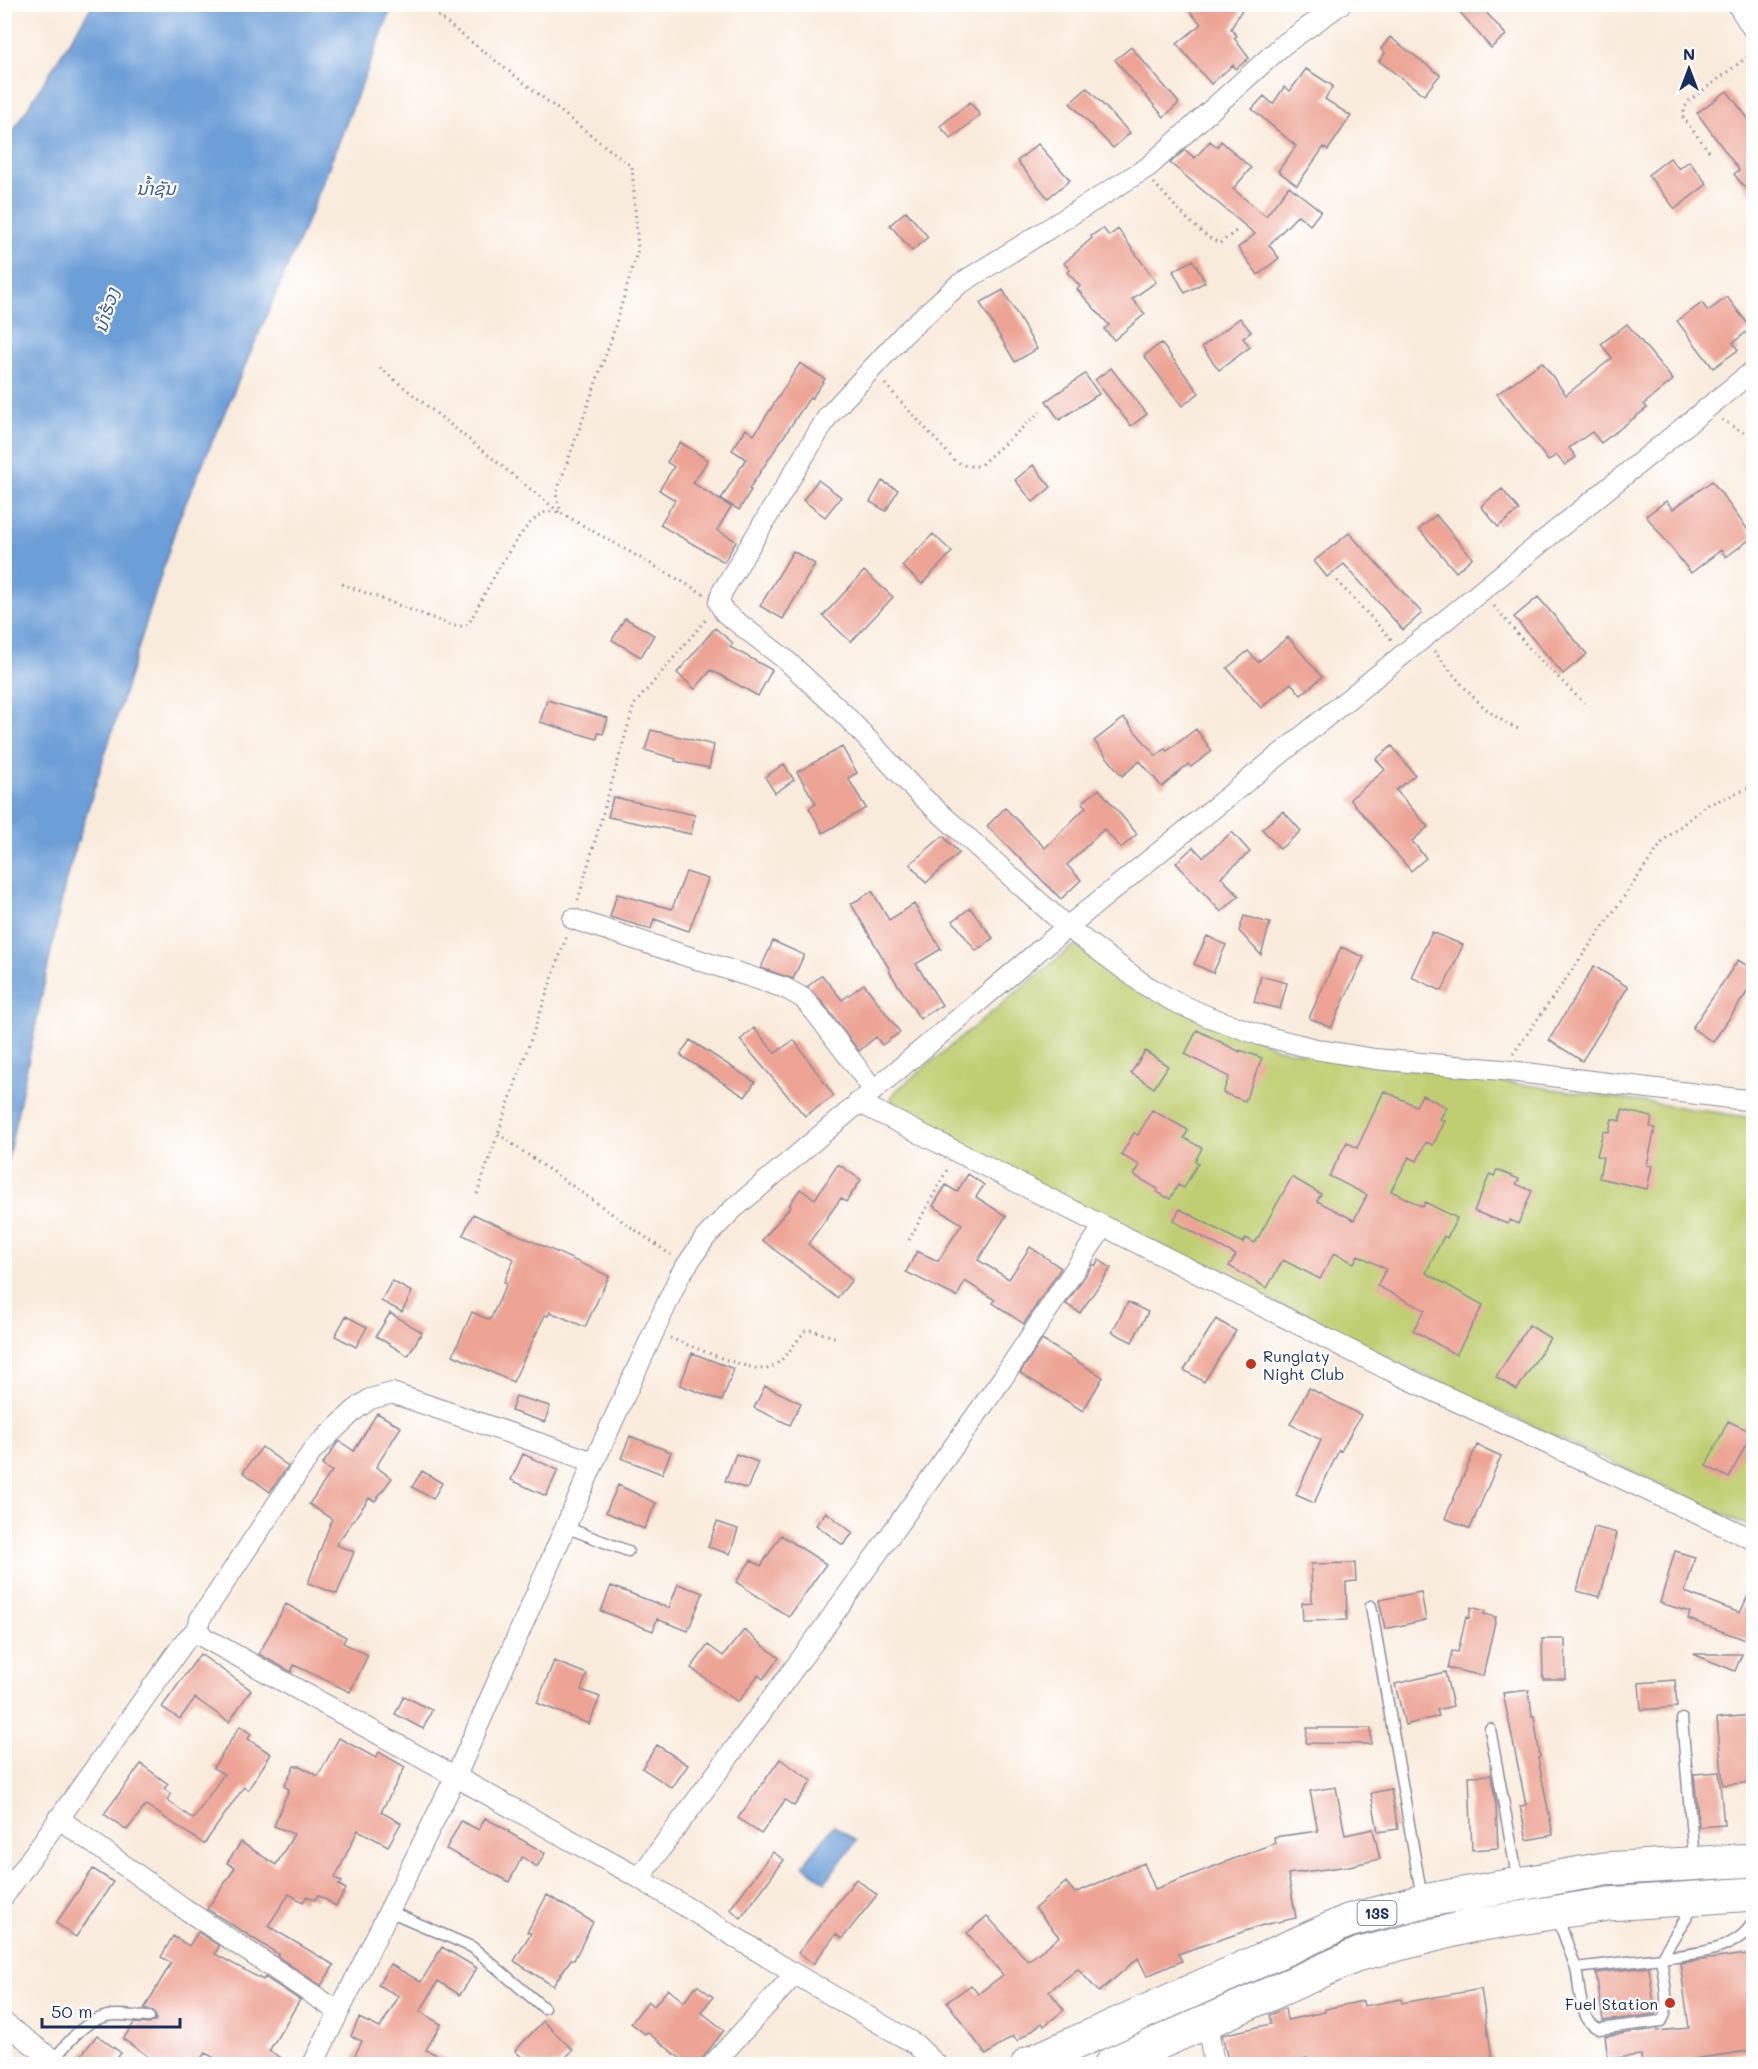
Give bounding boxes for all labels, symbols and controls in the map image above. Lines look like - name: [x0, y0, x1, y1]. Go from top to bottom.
- north arrow: [1659, 39, 1719, 99]
- text: N: [1683, 43, 1695, 64]
- water label: ນ້ຳຊັນ: [136, 175, 177, 200]
- water label: ນຳ້ຮວງ: [88, 284, 124, 335]
- place label: Runglaty Night Club: [1263, 1345, 1345, 1384]
- marker: Runglaty Night Club: [1244, 1357, 1258, 1371]
- road number: 13S: [1358, 1901, 1396, 1925]
- scale bar: [42, 1991, 180, 2029]
- place label: Fuel Station: [1565, 1993, 1658, 2014]
- marker: Fuel Station: [1663, 1996, 1677, 2010]
- text: 50 m: [51, 1999, 93, 2023]

